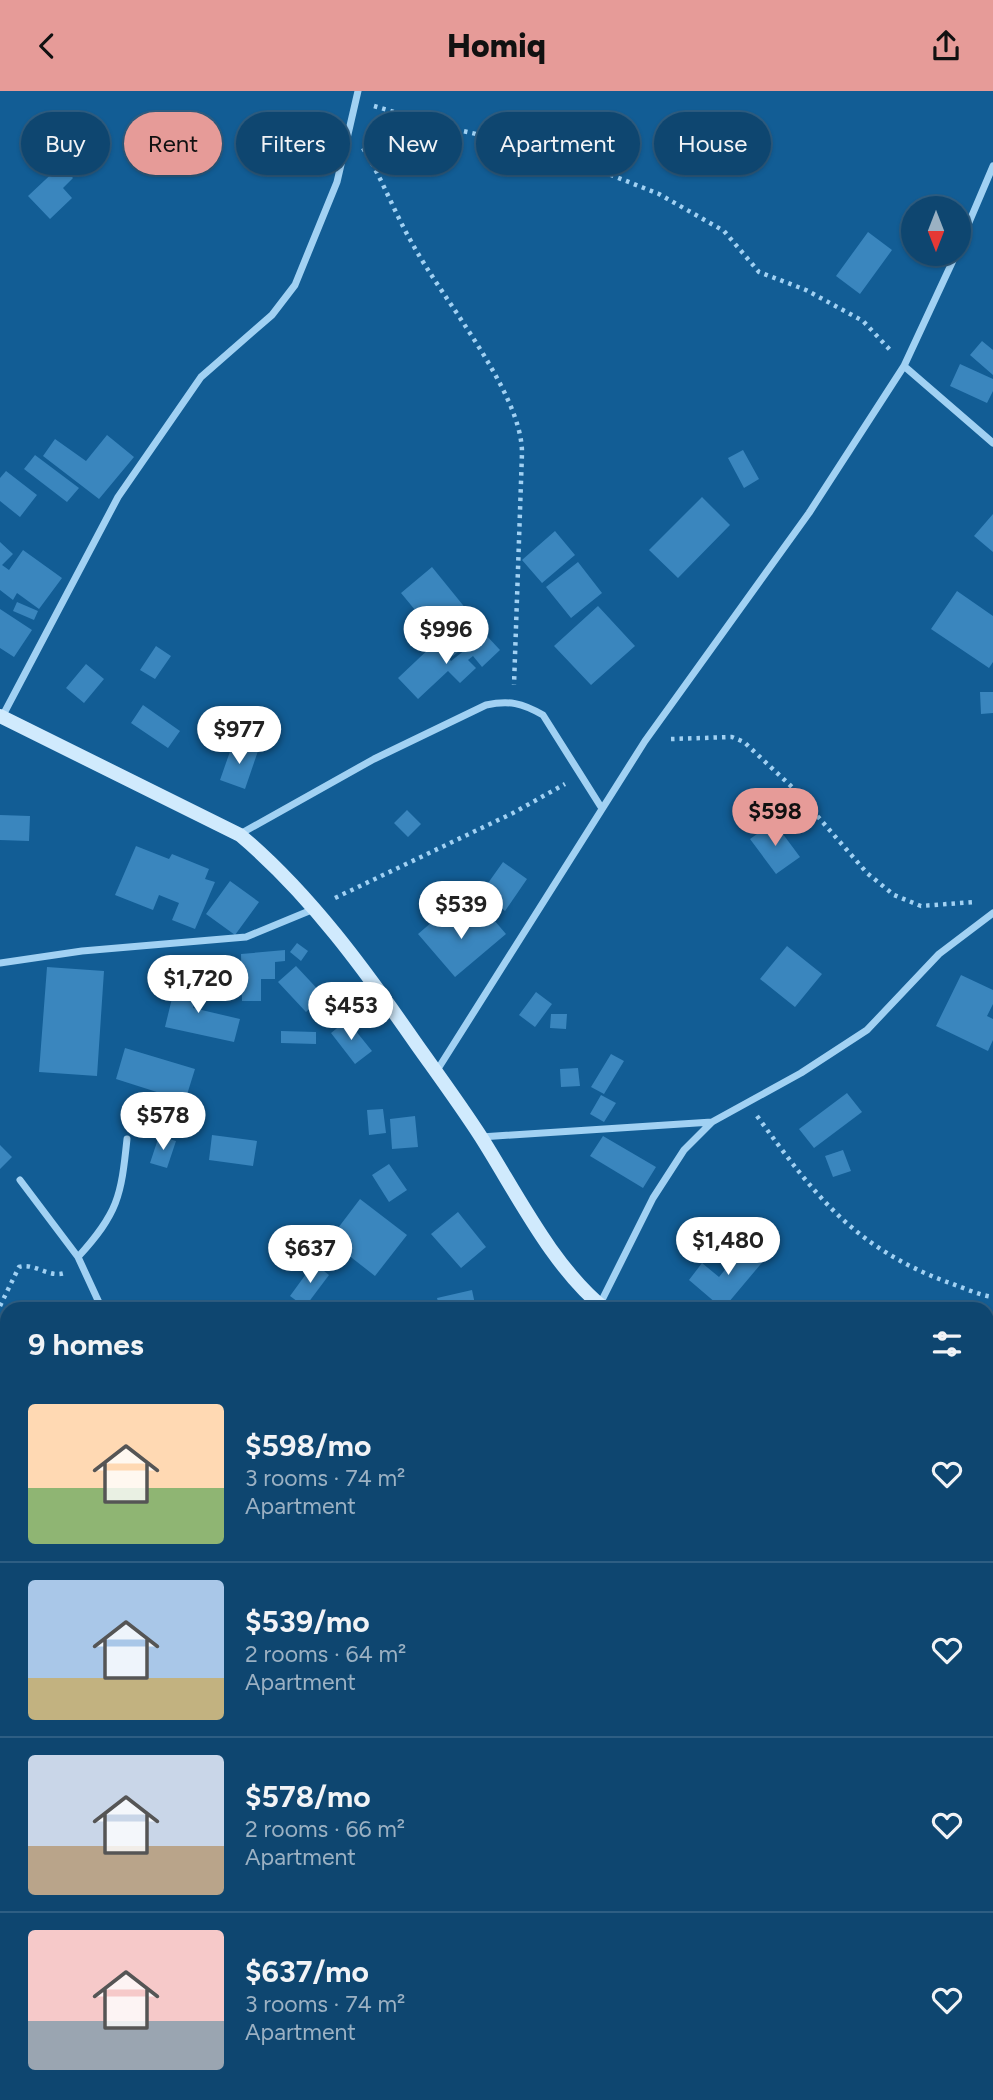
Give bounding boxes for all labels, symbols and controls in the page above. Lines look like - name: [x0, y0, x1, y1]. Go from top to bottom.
- icon: back: [28, 27, 66, 65]
- text: Homiq: [447, 27, 546, 65]
- icon: share: [927, 27, 965, 65]
- chip: Buy: [21, 112, 110, 175]
- chip: Rent: [124, 112, 222, 175]
- chip: Filters: [236, 112, 350, 175]
- chip: New: [364, 112, 462, 175]
- chip: Apartment: [476, 112, 640, 175]
- chip: House: [654, 112, 771, 175]
- north arrow: [901, 196, 971, 266]
- map controls: [901, 196, 971, 266]
- pin: $996: [405, 607, 487, 666]
- text: $996: [420, 615, 472, 643]
- pin: $977: [198, 707, 280, 766]
- text: $977: [213, 715, 265, 743]
- pin: $598: [734, 789, 816, 848]
- text: $598: [748, 797, 802, 825]
- pin: $539: [420, 881, 502, 941]
- text: $539: [435, 890, 487, 918]
- pin: $1,720: [141, 955, 255, 1015]
- text: $1,720: [163, 964, 233, 992]
- pin: $453: [310, 983, 392, 1042]
- text: $453: [324, 991, 378, 1019]
- pin: $578: [122, 1093, 204, 1152]
- text: $578: [137, 1101, 189, 1129]
- pin: $1,480: [671, 1217, 785, 1277]
- pin: $637: [269, 1225, 351, 1285]
- text: $1,480: [692, 1226, 764, 1254]
- text: $637: [284, 1234, 336, 1262]
- icon: filters: [928, 1325, 966, 1363]
- text: 9 homes: [28, 1326, 144, 1363]
- text: $598/mo: [245, 1427, 371, 1464]
- icon: home: [84, 1432, 168, 1516]
- icon: heart: [928, 1455, 966, 1493]
- text: 3 rooms · 74 m²: [245, 1464, 405, 1492]
- text: Apartment: [245, 1492, 356, 1520]
- text: $539/mo: [245, 1603, 370, 1640]
- icon: home: [84, 1608, 168, 1692]
- icon: heart: [928, 1631, 966, 1669]
- text: 2 rooms · 64 m²: [245, 1640, 406, 1668]
- text: Apartment: [245, 1668, 356, 1696]
- text: $578/mo: [245, 1778, 371, 1815]
- icon: home: [84, 1783, 168, 1867]
- icon: heart: [928, 1806, 966, 1844]
- text: 2 rooms · 66 m²: [245, 1815, 405, 1843]
- text: Apartment: [245, 1843, 356, 1871]
- text: $637/mo: [245, 1953, 369, 1990]
- icon: home: [84, 1958, 168, 2042]
- icon: heart: [928, 1981, 966, 2019]
- text: 3 rooms · 74 m²: [245, 1990, 405, 2018]
- text: Apartment: [245, 2018, 356, 2046]

